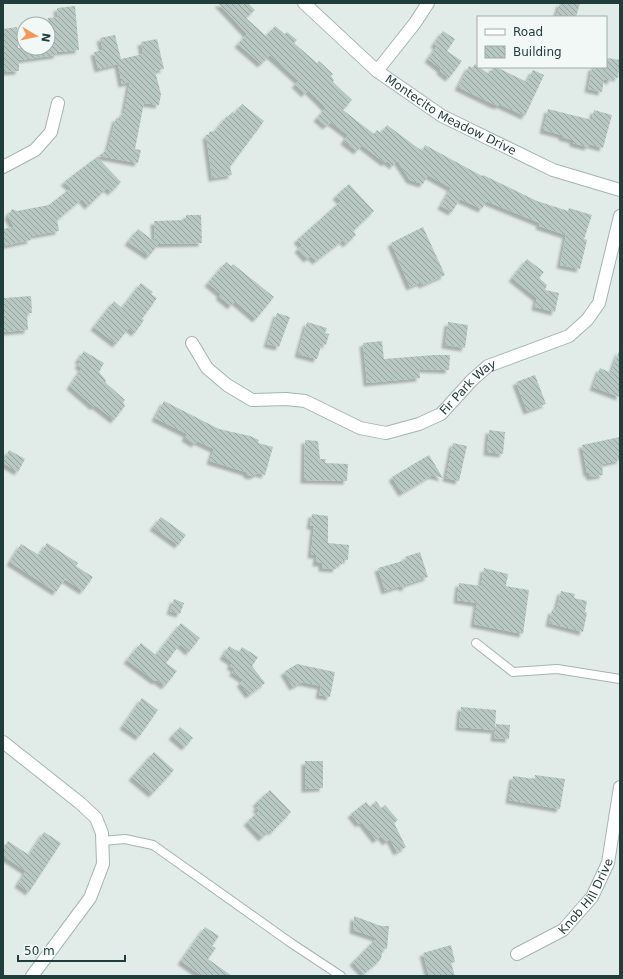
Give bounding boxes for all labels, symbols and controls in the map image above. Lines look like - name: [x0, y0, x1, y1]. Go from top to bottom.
- north arrow: [16, 16, 56, 56]
- legend: [477, 16, 607, 68]
- text: Road: [513, 25, 543, 39]
- text: N: [38, 32, 53, 43]
- text: Building: [513, 45, 562, 59]
- street label: Montecito Meadow Drive: [383, 72, 519, 158]
- street label: Fir Park Way: [437, 357, 498, 418]
- street label: Knob Hill Drive: [555, 858, 616, 937]
- scale bar: [18, 937, 125, 963]
- text: 50 m: [24, 944, 55, 958]

